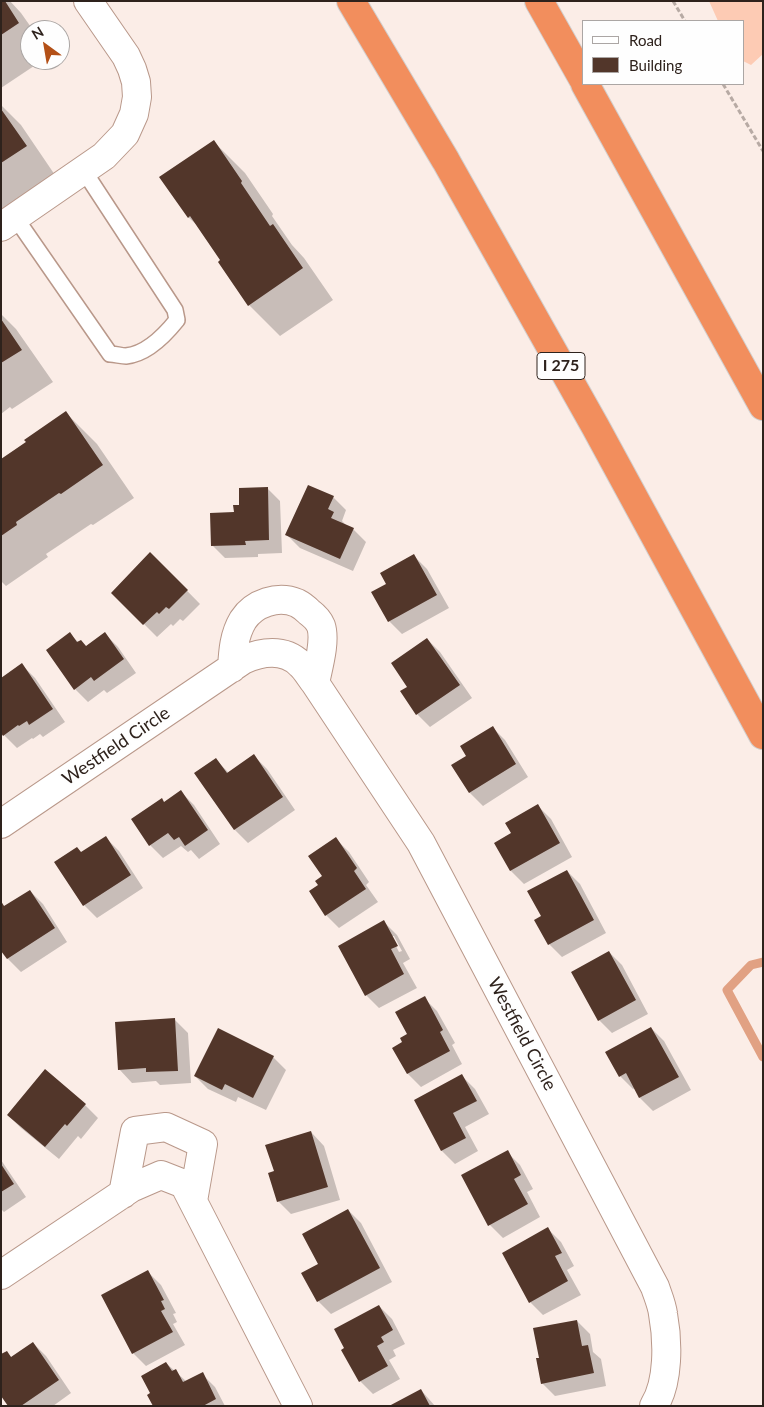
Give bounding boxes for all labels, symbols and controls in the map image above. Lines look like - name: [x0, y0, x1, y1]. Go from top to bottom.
- north arrow: [20, 20, 70, 70]
- legend: [582, 20, 744, 85]
- text: N: [28, 23, 46, 43]
- text: Road: [629, 31, 662, 49]
- text: Building: [629, 56, 682, 74]
- road number: I 275: [537, 352, 585, 380]
- street label: Westfield Circle: [58, 702, 174, 790]
- street label: Westfield Circle: [483, 974, 561, 1094]

